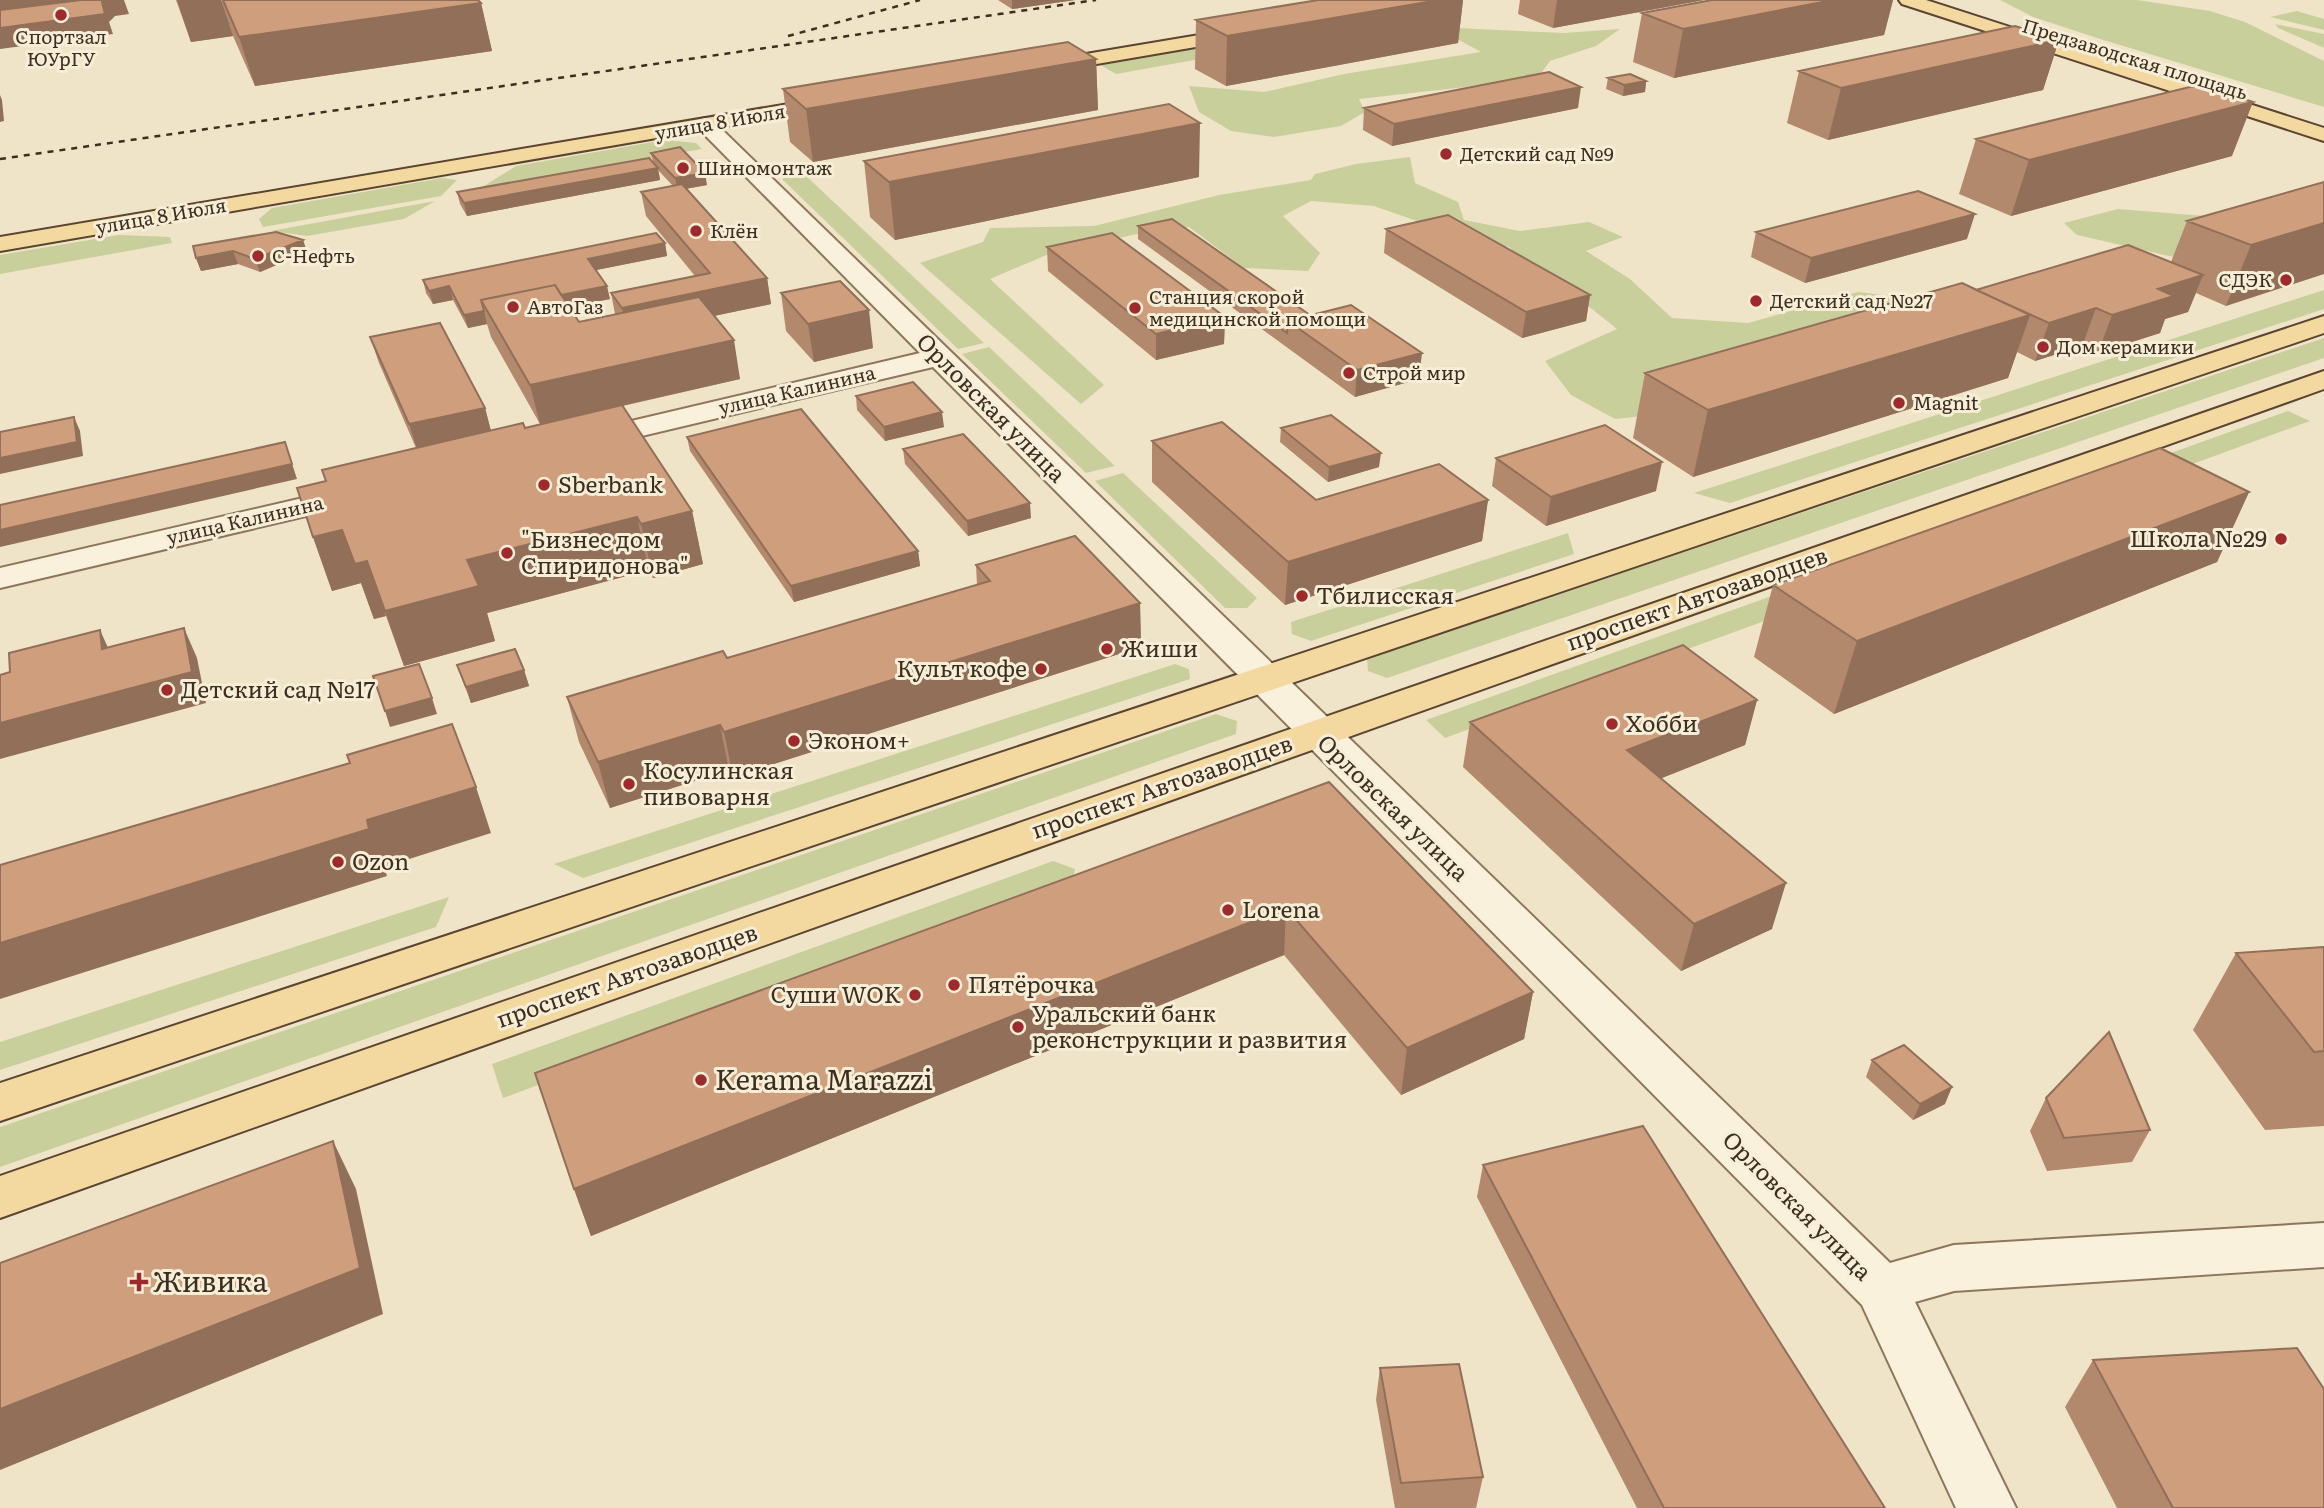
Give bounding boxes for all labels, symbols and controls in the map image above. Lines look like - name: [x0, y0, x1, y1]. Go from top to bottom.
- marker: Спортзал ЮУрГУ: [53, 7, 69, 23]
- street label: Предзаводская площадь: [2019, 10, 2252, 106]
- place label: Спортзал ЮУрГУ: [15, 22, 107, 72]
- street label: улица 8 Июля: [652, 96, 787, 146]
- place label: Детский сад №9: [1460, 139, 1614, 167]
- marker: Детский сад №9: [1438, 146, 1454, 162]
- place label: Шиномонтаж: [697, 153, 832, 181]
- marker: Шиномонтаж: [675, 160, 691, 176]
- street label: улица 8 Июля: [93, 190, 228, 240]
- place label: Клён: [710, 216, 758, 244]
- marker: Клён: [688, 223, 704, 239]
- place label: С-Нефть: [272, 241, 355, 269]
- marker: С-Нефть: [250, 248, 266, 264]
- place label: СДЭК: [2218, 265, 2272, 293]
- marker: СДЭК: [2278, 272, 2294, 288]
- place label: Станция скорой медицинской помощи: [1149, 282, 1366, 332]
- place label: Детский сад №27: [1770, 286, 1933, 314]
- place label: АвтоГаз: [527, 292, 603, 320]
- marker: Детский сад №27: [1748, 293, 1764, 309]
- marker: АвтоГаз: [505, 299, 521, 315]
- marker: Станция скорой медицинской помощи: [1127, 300, 1143, 316]
- street label: Орловская улица: [910, 324, 1075, 489]
- place label: Дом керамики: [2057, 332, 2194, 360]
- marker: Дом керамики: [2035, 339, 2051, 355]
- street label: улица Калинина: [716, 357, 879, 421]
- place label: Строй мир: [1363, 358, 1466, 386]
- marker: Строй мир: [1341, 365, 1357, 381]
- place label: Magnit: [1913, 388, 1979, 416]
- marker: Magnit: [1891, 395, 1907, 411]
- place label: Sberbank: [558, 466, 664, 500]
- marker: Sberbank: [536, 477, 552, 493]
- street label: улица Калинина: [164, 487, 327, 551]
- place label: Школа №29: [2130, 520, 2267, 554]
- place label: "Бизнес дом Спиридонова": [521, 521, 689, 581]
- marker: Школа №29: [2273, 531, 2289, 547]
- street label: проспект Автозаводцев: [1561, 536, 1831, 658]
- marker: "Бизнес дом Спиридонова": [499, 545, 515, 561]
- place label: Тбилисская: [1316, 577, 1454, 611]
- marker: Тбилисская: [1294, 588, 1310, 604]
- place label: Жиши: [1121, 630, 1198, 664]
- marker: Жиши: [1099, 641, 1115, 657]
- place label: Культ кофе: [897, 650, 1027, 684]
- marker: Культ кофе: [1033, 661, 1049, 677]
- place label: Детский сад №17: [181, 671, 376, 705]
- marker: Детский сад №17: [159, 682, 175, 698]
- place label: Хобби: [1626, 705, 1698, 739]
- marker: Хобби: [1604, 716, 1620, 732]
- place label: Эконом+: [808, 722, 910, 756]
- street label: проспект Автозаводцев: [1026, 724, 1296, 846]
- street label: Орловская улица: [1311, 725, 1478, 888]
- marker: Эконом+: [786, 733, 802, 749]
- place label: Косулинская пивоварня: [643, 752, 794, 812]
- marker: Косулинская пивоварня: [621, 776, 637, 792]
- place label: Ozon: [352, 843, 409, 877]
- marker: Ozon: [330, 854, 346, 870]
- place label: Lorena: [1242, 891, 1320, 925]
- marker: Lorena: [1220, 902, 1236, 918]
- street label: проспект Автозаводцев: [491, 913, 761, 1035]
- place label: Пятёрочка: [968, 966, 1095, 1000]
- place label: Суши WOK: [771, 976, 901, 1010]
- marker: Пятёрочка: [946, 977, 962, 993]
- marker: Суши WOK: [907, 987, 923, 1003]
- place label: Уральский банк реконструкции и развития: [1032, 995, 1347, 1055]
- marker: Уральский банк реконструкции и развития: [1010, 1019, 1026, 1035]
- place label: Kerama Marazzi: [715, 1057, 933, 1099]
- marker: Kerama Marazzi: [693, 1072, 709, 1088]
- street label: Орловская улица: [1716, 1122, 1881, 1287]
- place label: Живика: [153, 1259, 268, 1301]
- marker: Живика: [131, 1274, 147, 1290]

